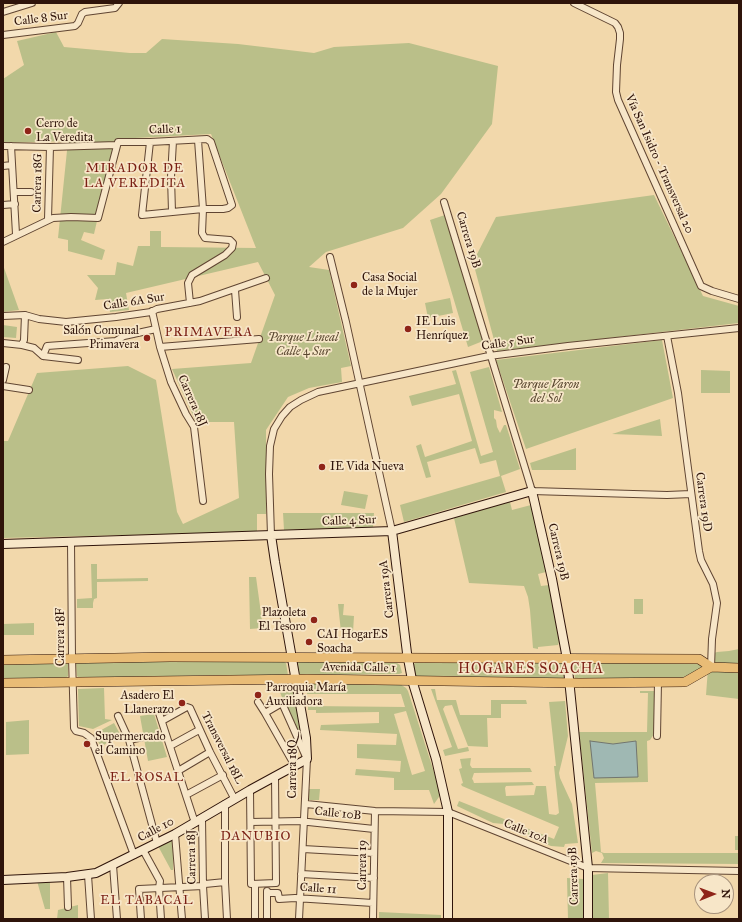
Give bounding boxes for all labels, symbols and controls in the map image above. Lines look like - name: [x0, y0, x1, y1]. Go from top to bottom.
- street label: Calle 8 Sur: [13, 9, 69, 29]
- street label: Vía San Isidro - Transversal 20: [622, 92, 696, 236]
- place label: Cerro de La Veredita: [36, 117, 93, 145]
- street label: Calle 1: [149, 122, 181, 138]
- marker: Cerro de La Veredita: [23, 126, 33, 136]
- street label: Carrera 18G: [30, 153, 46, 213]
- district label: MIRADOR DE LA VEREDITA: [84, 161, 186, 192]
- street label: Carrera 19B: [453, 210, 483, 270]
- place label: Casa Social de la Mujer: [362, 271, 418, 299]
- marker: Casa Social de la Mujer: [349, 280, 359, 290]
- street label: Calle 6A Sur: [102, 290, 166, 314]
- place label: IE Luis Henríquez: [416, 315, 468, 343]
- place label: Salón Comunal Primavera: [63, 324, 139, 352]
- marker: IE Luis Henríquez: [403, 324, 413, 334]
- district label: PRIMAVERA: [165, 325, 253, 341]
- park label: Parque Lineal Calle 4 Sur: [268, 331, 338, 359]
- street label: Calle 5 Sur: [481, 332, 535, 354]
- marker: Salón Comunal Primavera: [142, 333, 152, 343]
- street label: Carrera 18J: [174, 373, 210, 429]
- park label: Parque Varon del Sol: [513, 378, 579, 406]
- place label: IE Vida Nueva: [330, 460, 404, 474]
- marker: IE Vida Nueva: [317, 462, 327, 472]
- street label: Carrera 19D: [692, 471, 714, 533]
- street label: Calle 4 Sur: [322, 513, 376, 529]
- street label: Carrera 19B: [544, 522, 572, 582]
- street label: Carrera 19A: [376, 559, 398, 619]
- place label: Plazoleta El Tesoro: [258, 606, 306, 634]
- street label: Carrera 18F: [54, 608, 68, 666]
- marker: Plazoleta El Tesoro: [309, 615, 319, 625]
- place label: CAI HogarES Soacha: [317, 628, 388, 656]
- marker: CAI HogarES Soacha: [304, 637, 314, 647]
- street label: Avenida Calle 1: [322, 660, 396, 676]
- district label: HOGARES SOACHA: [458, 662, 604, 678]
- place label: Parroquia María Auxiliadora: [266, 681, 346, 709]
- place label: Asadero El Llanerazo: [120, 689, 174, 717]
- marker: Parroquia María Auxiliadora: [253, 690, 263, 700]
- marker: Asadero El Llanerazo: [177, 698, 187, 708]
- street label: Transversal 18L: [198, 710, 246, 786]
- place label: Supermercado el Camino: [95, 730, 166, 758]
- marker: Supermercado el Camino: [82, 739, 92, 749]
- street label: Carrera 18Q: [286, 740, 300, 798]
- district label: EL ROSAL: [110, 770, 184, 786]
- street label: Calle 10B: [314, 804, 362, 824]
- street label: Calle 10: [135, 814, 177, 846]
- street label: Calle 10A: [501, 817, 551, 847]
- street label: Carrera 18J: [184, 829, 200, 885]
- district label: DANUBIO: [221, 829, 291, 845]
- street label: Carrera 19: [356, 840, 370, 890]
- street label: Carrera 19B: [566, 847, 582, 905]
- north arrow: [694, 874, 734, 914]
- street label: Calle 11: [299, 881, 337, 897]
- text: N: [719, 889, 732, 899]
- district label: EL TABACAL: [100, 893, 194, 909]

